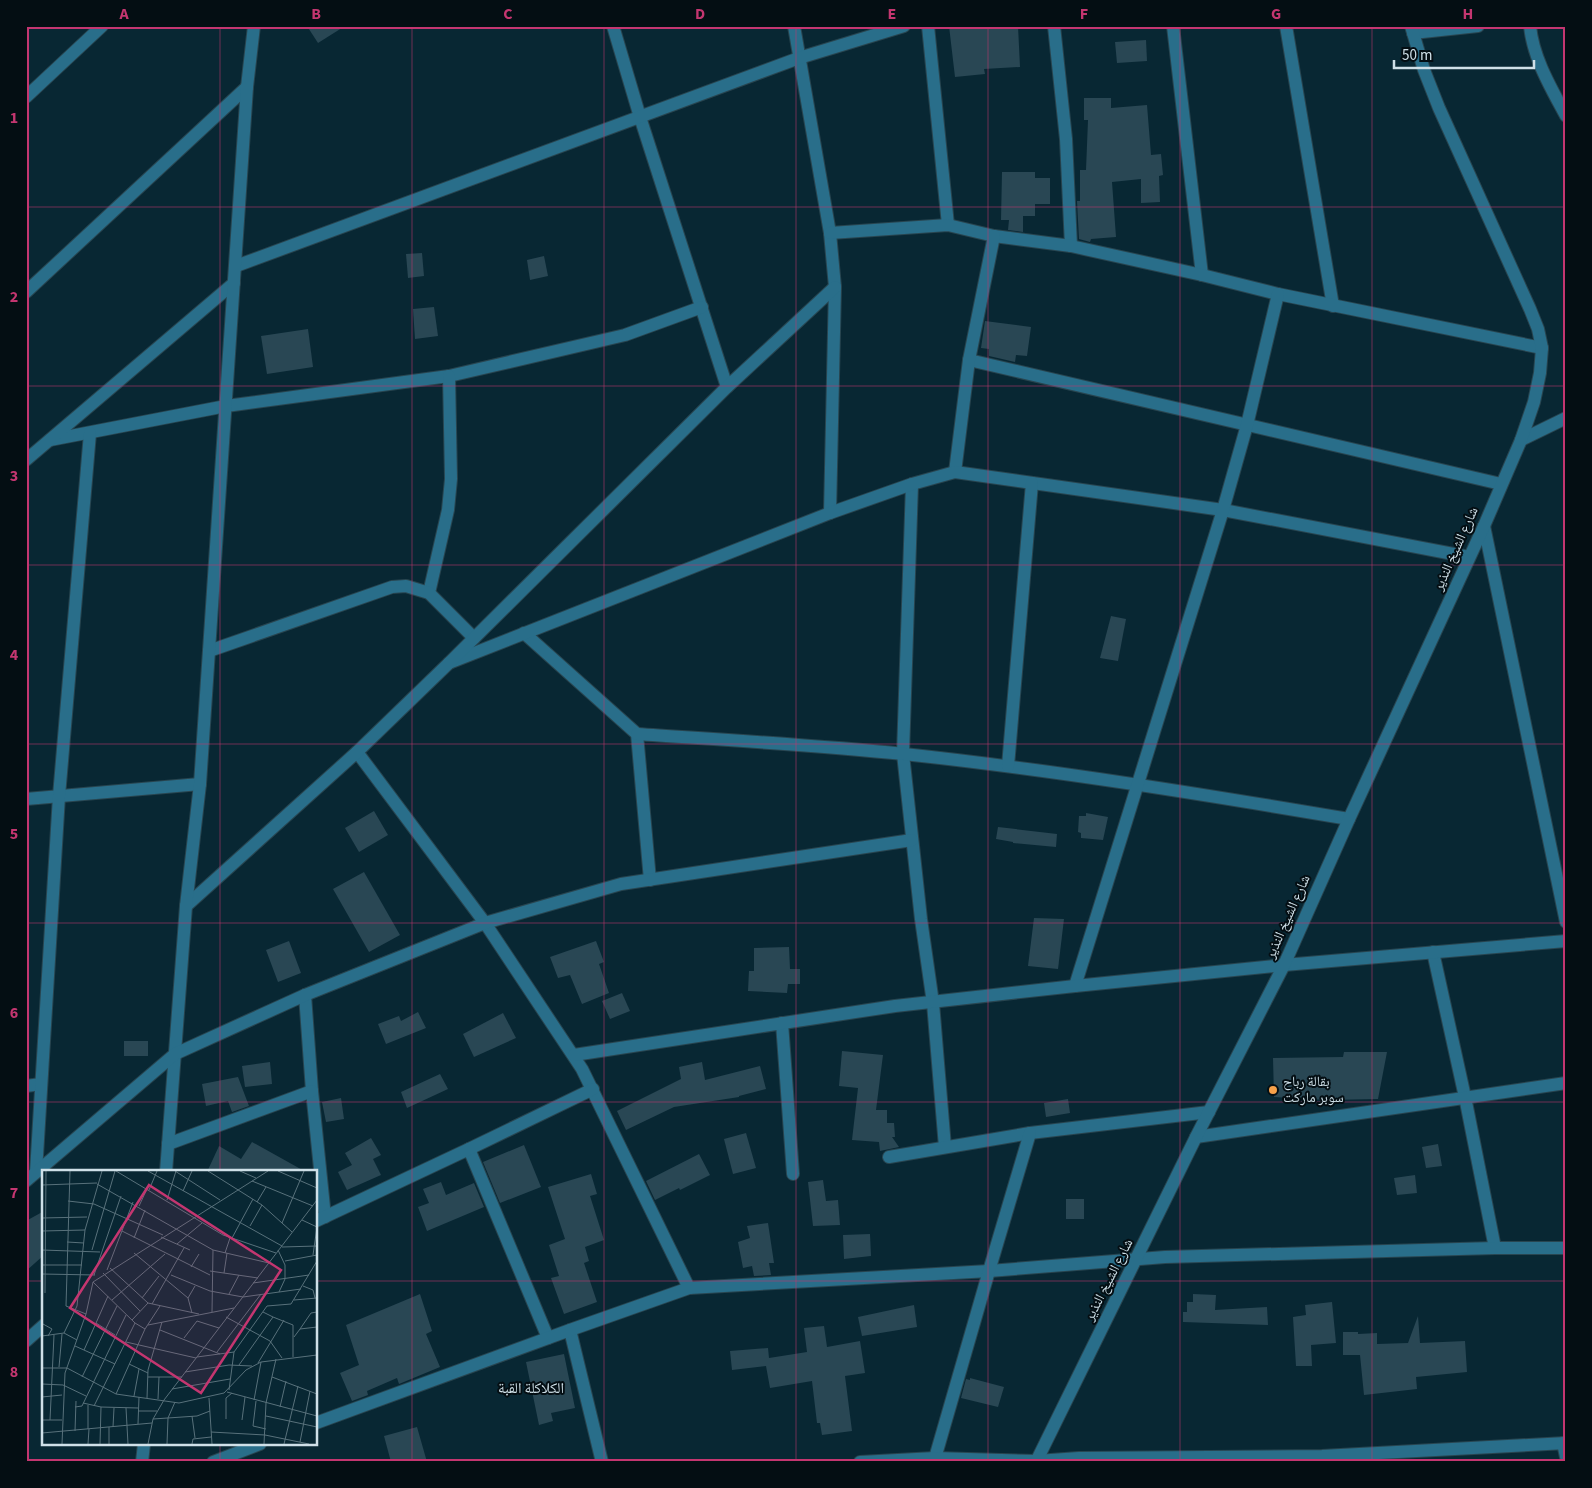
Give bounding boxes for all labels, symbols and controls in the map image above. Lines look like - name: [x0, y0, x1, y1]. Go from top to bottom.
- text: A: [118, 3, 129, 25]
- text: B: [311, 3, 321, 25]
- text: C: [503, 3, 513, 25]
- text: D: [695, 3, 705, 25]
- text: E: [888, 3, 896, 25]
- text: F: [1080, 3, 1088, 25]
- text: G: [1271, 3, 1281, 25]
- text: H: [1463, 3, 1473, 25]
- scale bar: [1394, 38, 1534, 70]
- text: 50 m: [1402, 45, 1432, 66]
- text: 1: [10, 107, 18, 129]
- text: 2: [10, 286, 18, 308]
- text: 3: [10, 465, 18, 487]
- street label: شارع الشيخ النذير: [1428, 504, 1483, 595]
- text: 4: [10, 644, 19, 666]
- text: 5: [10, 823, 18, 845]
- street label: شارع الشيخ النذير: [1260, 872, 1315, 963]
- text: 6: [10, 1002, 18, 1024]
- place label: بقالة رباح سوبر ماركت: [1283, 1072, 1344, 1108]
- marker: بقالة رباح سوبر ماركت: [1267, 1084, 1279, 1096]
- inset map: [42, 1170, 318, 1446]
- text: 7: [10, 1182, 18, 1204]
- street label: شارع الشيخ النذير: [1079, 1236, 1138, 1325]
- text: 8: [10, 1361, 18, 1383]
- district label: الكلاكلة القبة: [498, 1378, 564, 1399]

